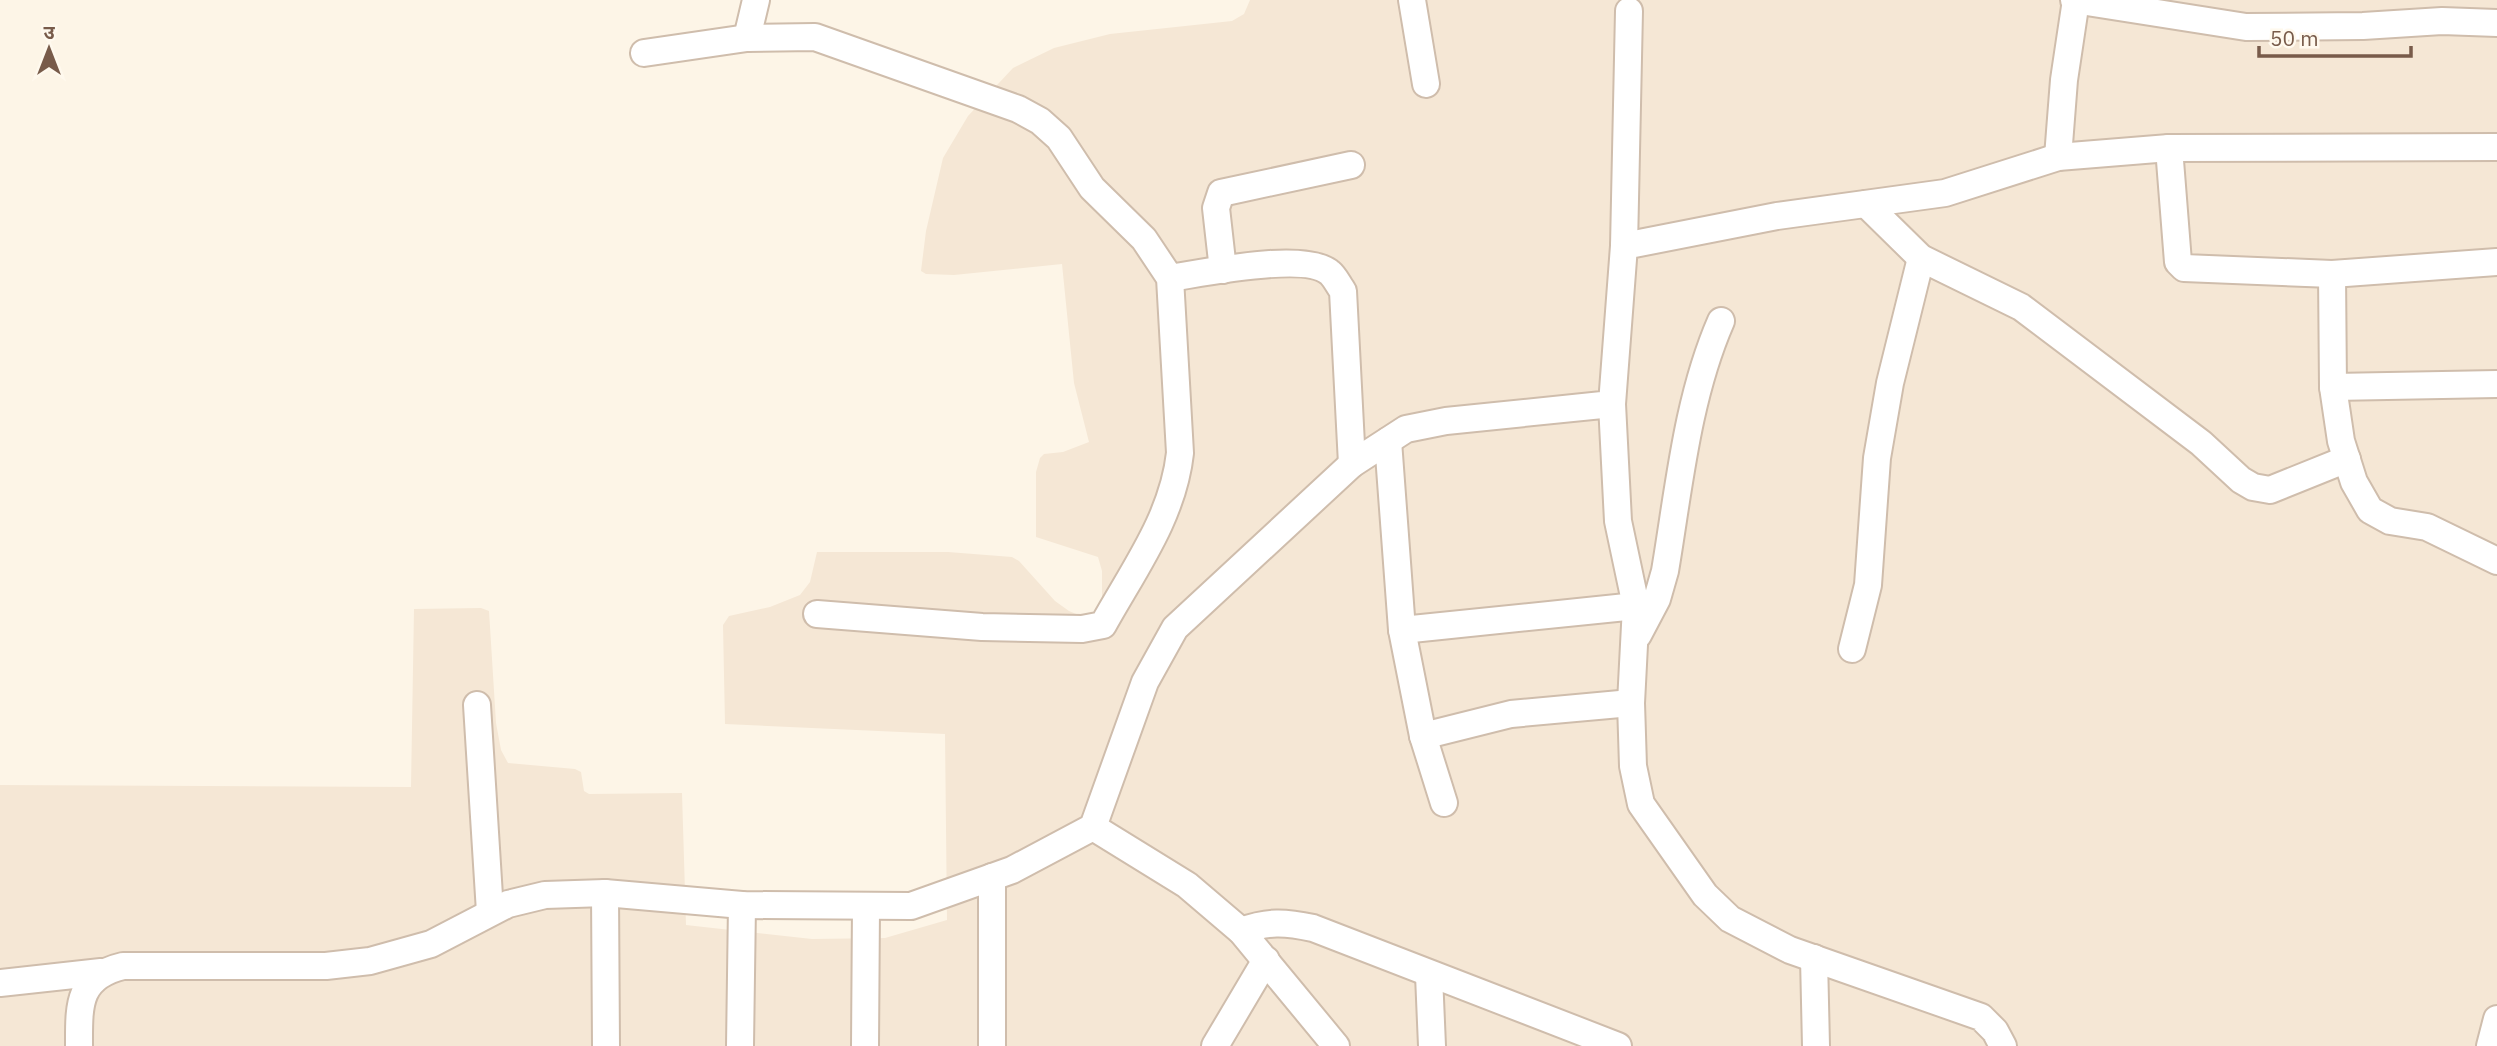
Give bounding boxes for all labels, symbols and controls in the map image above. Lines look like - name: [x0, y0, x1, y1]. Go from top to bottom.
- north arrow: [14, 14, 84, 84]
- scale bar: [2259, 14, 2411, 58]
- text: उ: [43, 20, 55, 44]
- text: 50 m: [2270, 24, 2319, 52]

